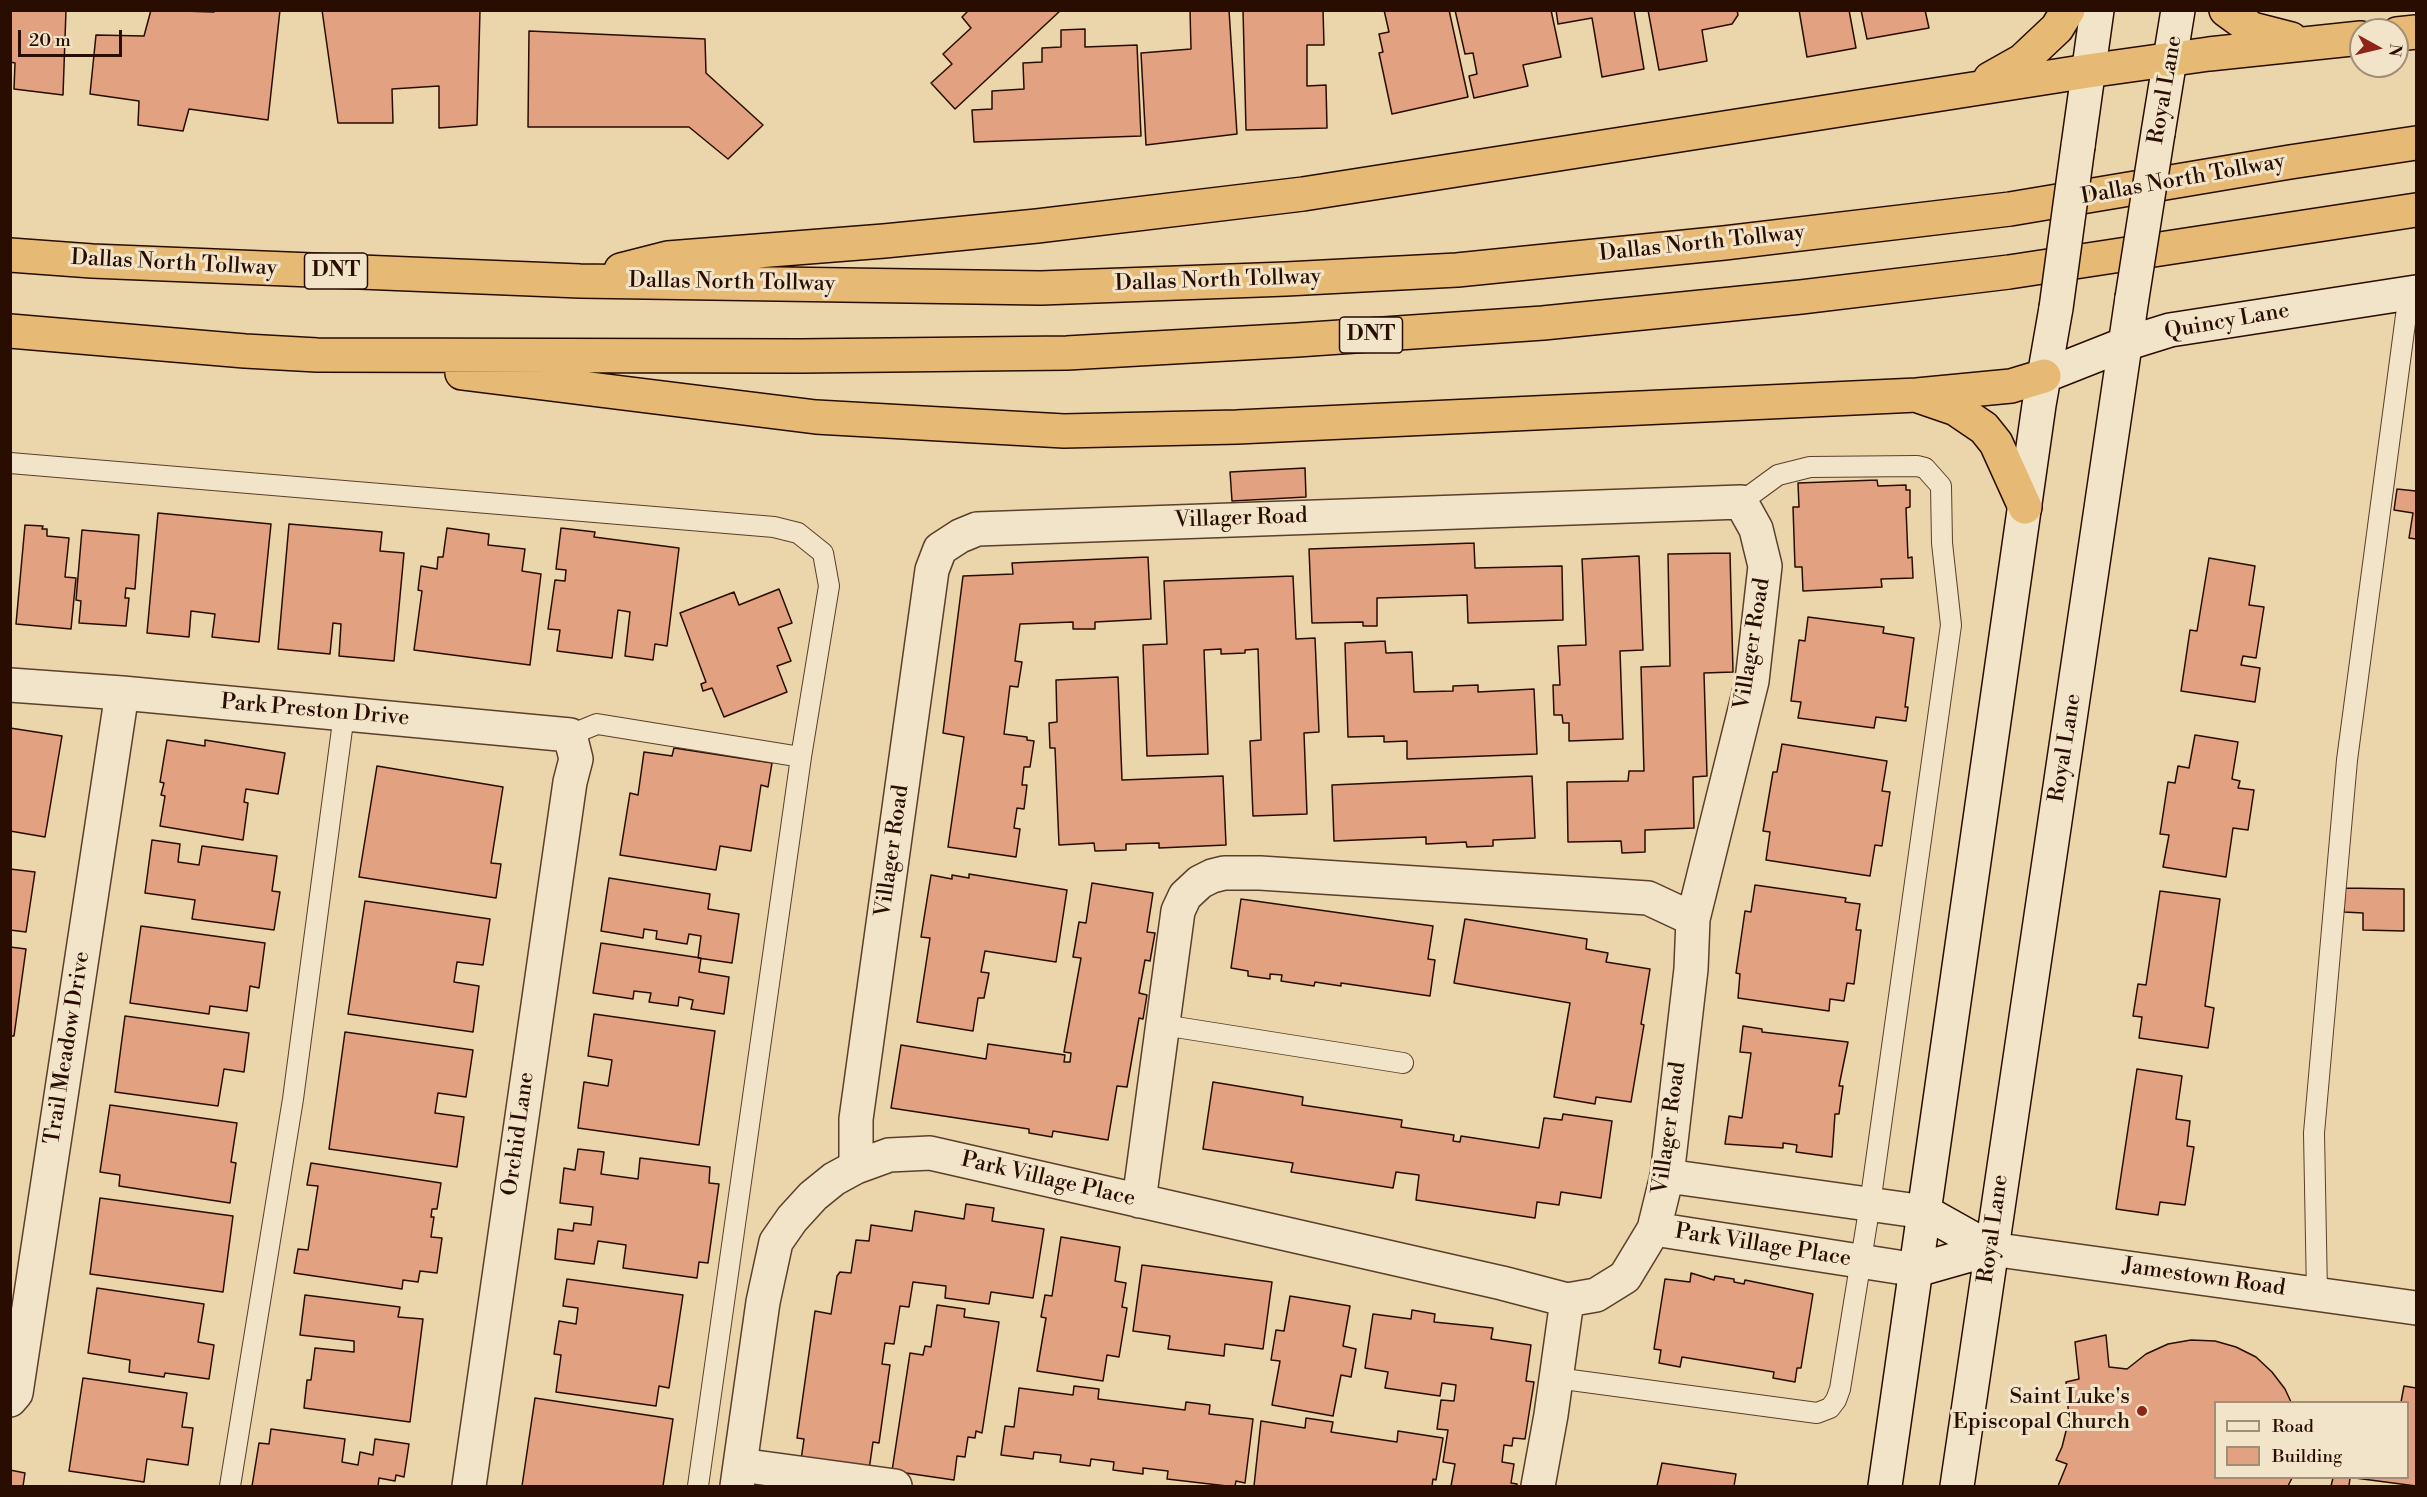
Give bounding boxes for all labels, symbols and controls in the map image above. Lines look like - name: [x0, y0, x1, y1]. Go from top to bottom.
- scale bar: [21, 18, 124, 56]
- north arrow: [2349, 18, 2409, 78]
- text: 20 m: [29, 29, 71, 52]
- street label: Royal Lane: [2143, 34, 2189, 146]
- text: N: [2384, 43, 2406, 58]
- street label: Dallas North Tollway: [2079, 149, 2287, 211]
- street label: Dallas North Tollway: [1598, 220, 1806, 268]
- street label: Dallas North Tollway: [70, 245, 278, 283]
- road number: DNT: [304, 253, 368, 289]
- street label: Dallas North Tollway: [1114, 264, 1322, 298]
- street label: Dallas North Tollway: [628, 268, 836, 298]
- street label: Quincy Lane: [2162, 298, 2292, 346]
- road number: DNT: [1340, 317, 1402, 353]
- street label: Villager Road: [1174, 503, 1308, 535]
- street label: Villager Road: [1730, 576, 1776, 712]
- street label: Park Preston Drive: [220, 690, 410, 732]
- street label: Royal Lane: [2044, 692, 2088, 804]
- street label: Villager Road: [871, 783, 915, 919]
- street label: Trail Meadow Drive: [40, 950, 96, 1146]
- street label: Villager Road: [1648, 1060, 1692, 1196]
- street label: Orchid Lane: [497, 1070, 541, 1198]
- street label: Park Village Place: [958, 1147, 1138, 1213]
- street label: Royal Lane: [1973, 1173, 2015, 1285]
- street label: Park Village Place: [1673, 1219, 1853, 1273]
- street label: Jamestown Road: [2121, 1254, 2287, 1302]
- place label: Saint Luke's Episcopal Church: [1953, 1385, 2130, 1436]
- legend: [2214, 1401, 2409, 1479]
- marker: Saint Luke's Episcopal Church: [2135, 1404, 2149, 1418]
- text: Road: [2272, 1415, 2314, 1438]
- text: Building: [2272, 1445, 2342, 1468]

